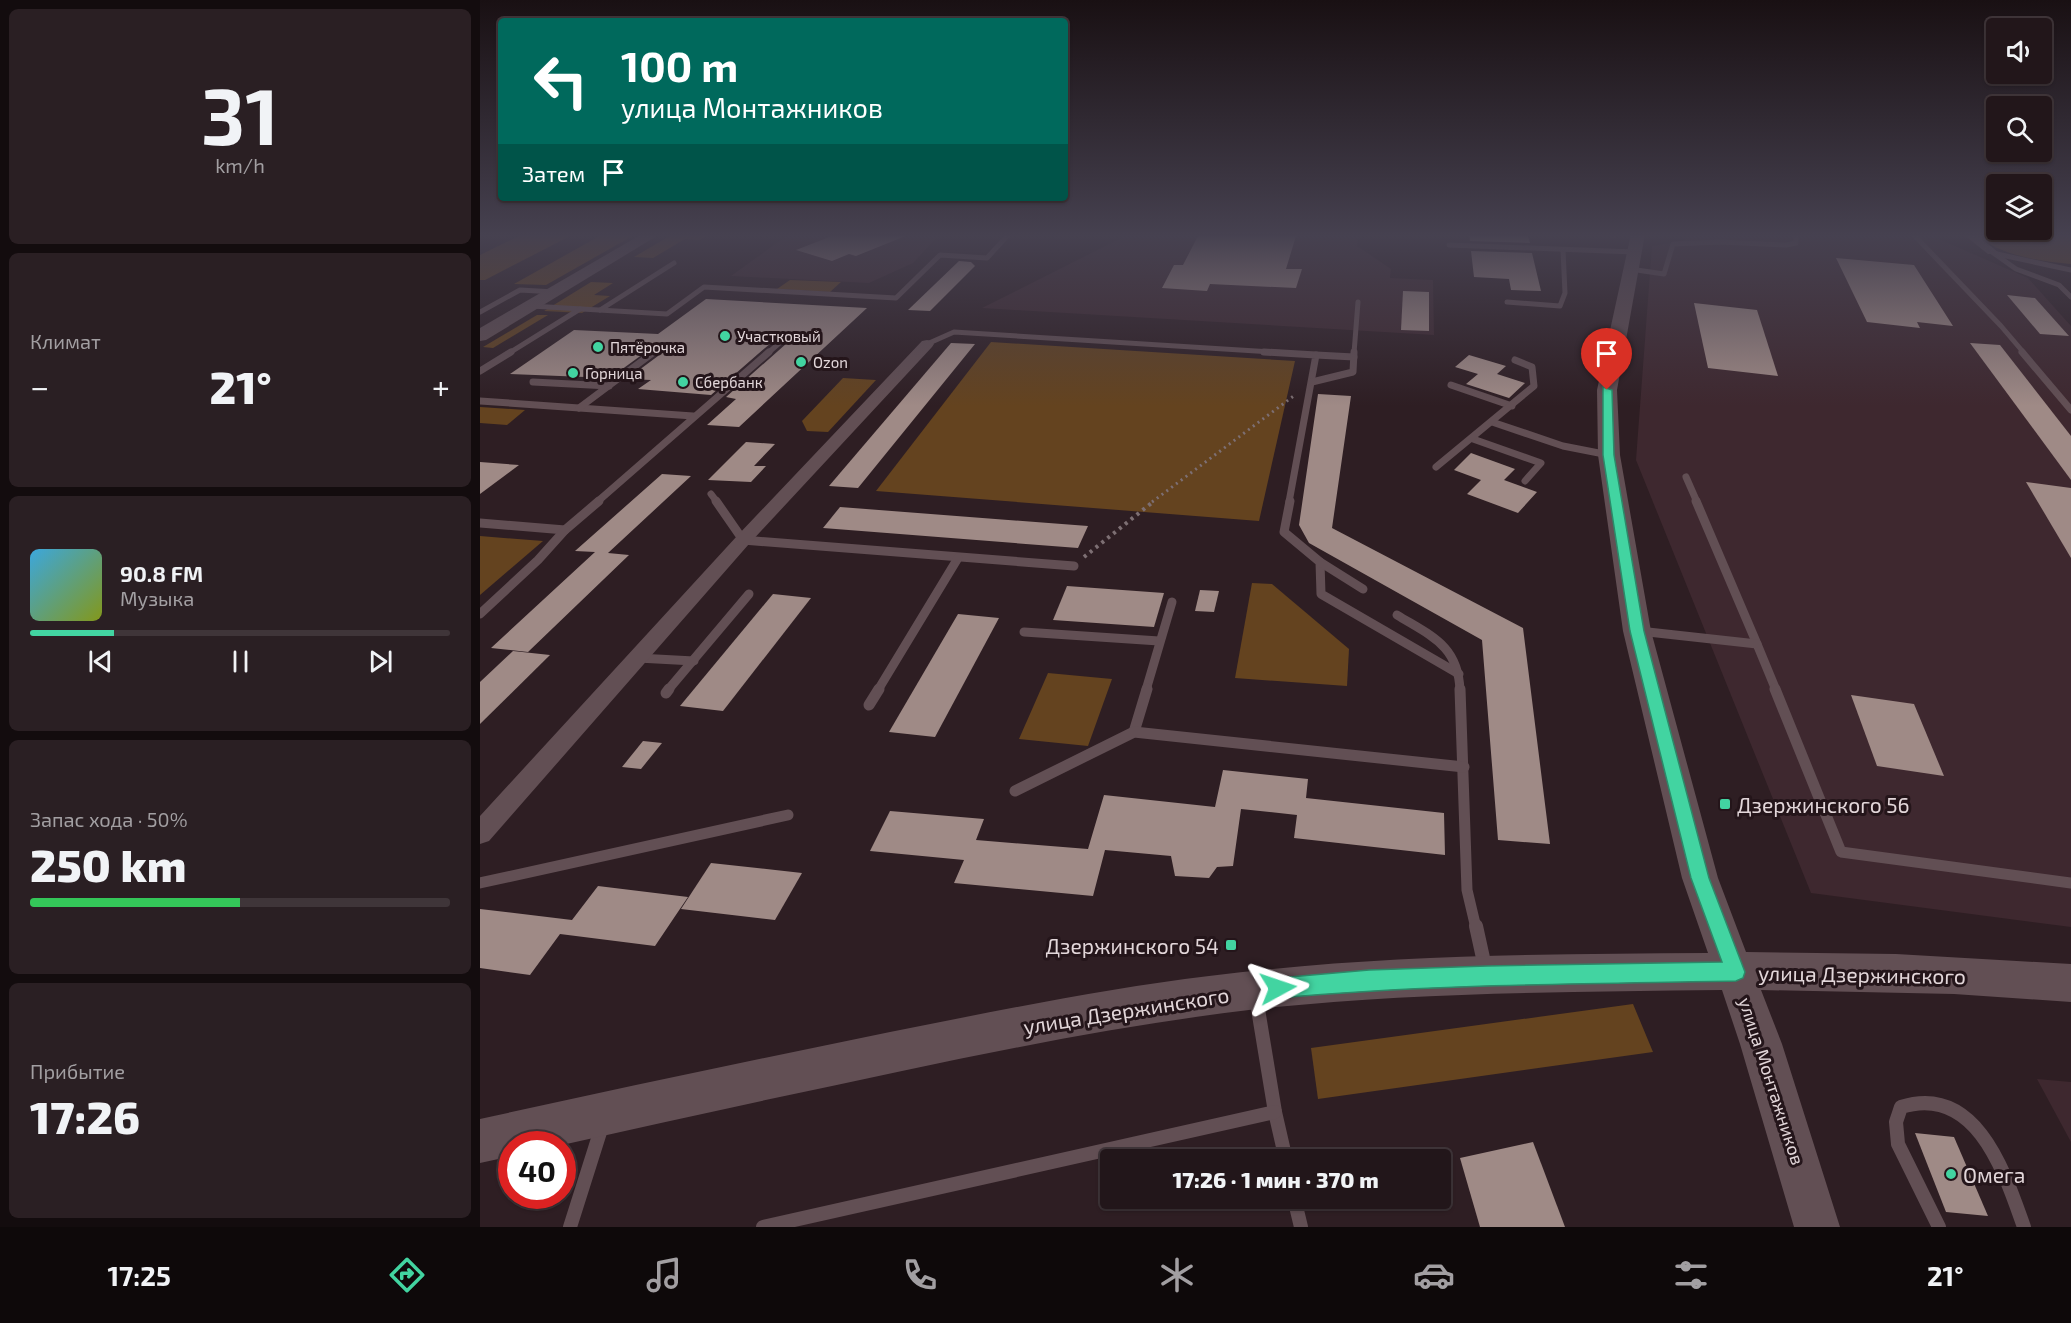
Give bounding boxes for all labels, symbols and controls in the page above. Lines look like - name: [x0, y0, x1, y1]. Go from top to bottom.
- map controls: [1986, 18, 2052, 240]
- button: sound: [1986, 18, 2052, 84]
- text: 100 m: [621, 40, 738, 90]
- icon: left: [522, 42, 600, 120]
- text: 31: [201, 67, 279, 161]
- text: улица Монтажников: [621, 91, 883, 123]
- button: search: [1986, 96, 2052, 162]
- text: km/h: [215, 153, 265, 177]
- icon: arrive: [597, 156, 630, 189]
- text: Затем: [522, 160, 585, 186]
- button: layers: [1986, 174, 2052, 240]
- place label: Участковый: [737, 327, 821, 345]
- pin: [1581, 328, 1632, 390]
- text: Климат: [30, 329, 101, 353]
- marker: Участковый: [718, 329, 732, 343]
- icon: arrive: [1590, 337, 1623, 370]
- place label: Пятёрочка: [610, 338, 685, 356]
- marker: Пятёрочка: [591, 340, 605, 354]
- place label: Ozon: [813, 353, 848, 371]
- marker: Ozon: [794, 355, 808, 369]
- text: 21°: [210, 359, 272, 413]
- place label: Горница: [585, 364, 642, 382]
- text: −: [30, 366, 49, 406]
- text: +: [432, 366, 450, 406]
- marker: Горница: [566, 366, 580, 380]
- place label: Сбербанк: [695, 373, 763, 391]
- marker: Сбербанк: [676, 375, 690, 389]
- text: 90.8 FM: [120, 560, 203, 586]
- text: Музыка: [120, 586, 194, 610]
- icon: previous: [84, 645, 117, 678]
- icon: pause: [224, 645, 257, 678]
- icon: next: [364, 645, 397, 678]
- place label: Дзержинского 56: [1737, 792, 1910, 817]
- marker: Дзержинского 56: [1718, 797, 1732, 811]
- text: Запас хода · 50%: [30, 807, 188, 831]
- text: 250 km: [30, 837, 187, 891]
- place label: Дзержинского 54: [1045, 933, 1219, 958]
- marker: Дзержинского 54: [1224, 938, 1238, 952]
- position arrow: [1246, 956, 1310, 1020]
- street label: улица Дзержинского: [1758, 960, 1966, 989]
- street label: улица Дзержинского: [1021, 981, 1231, 1040]
- street label: улица Монтажников: [1735, 995, 1809, 1167]
- text: Прибытие: [30, 1059, 125, 1083]
- text: 17:26: [30, 1089, 140, 1143]
- speed limit sign: 40: [498, 1131, 576, 1209]
- place label: Омега: [1963, 1162, 2025, 1187]
- text: 17:26 · 1 мин · 370 m: [1172, 1166, 1379, 1192]
- marker: Омега: [1944, 1167, 1958, 1181]
- icon: directions: [386, 1254, 428, 1296]
- icon: music: [643, 1254, 685, 1296]
- icon: phone: [899, 1254, 941, 1296]
- icon: climate: [1156, 1254, 1198, 1296]
- icon: car: [1413, 1254, 1455, 1296]
- icon: filters: [1670, 1254, 1712, 1296]
- text: 17:25: [107, 1259, 171, 1291]
- text: 21°: [1927, 1259, 1964, 1291]

